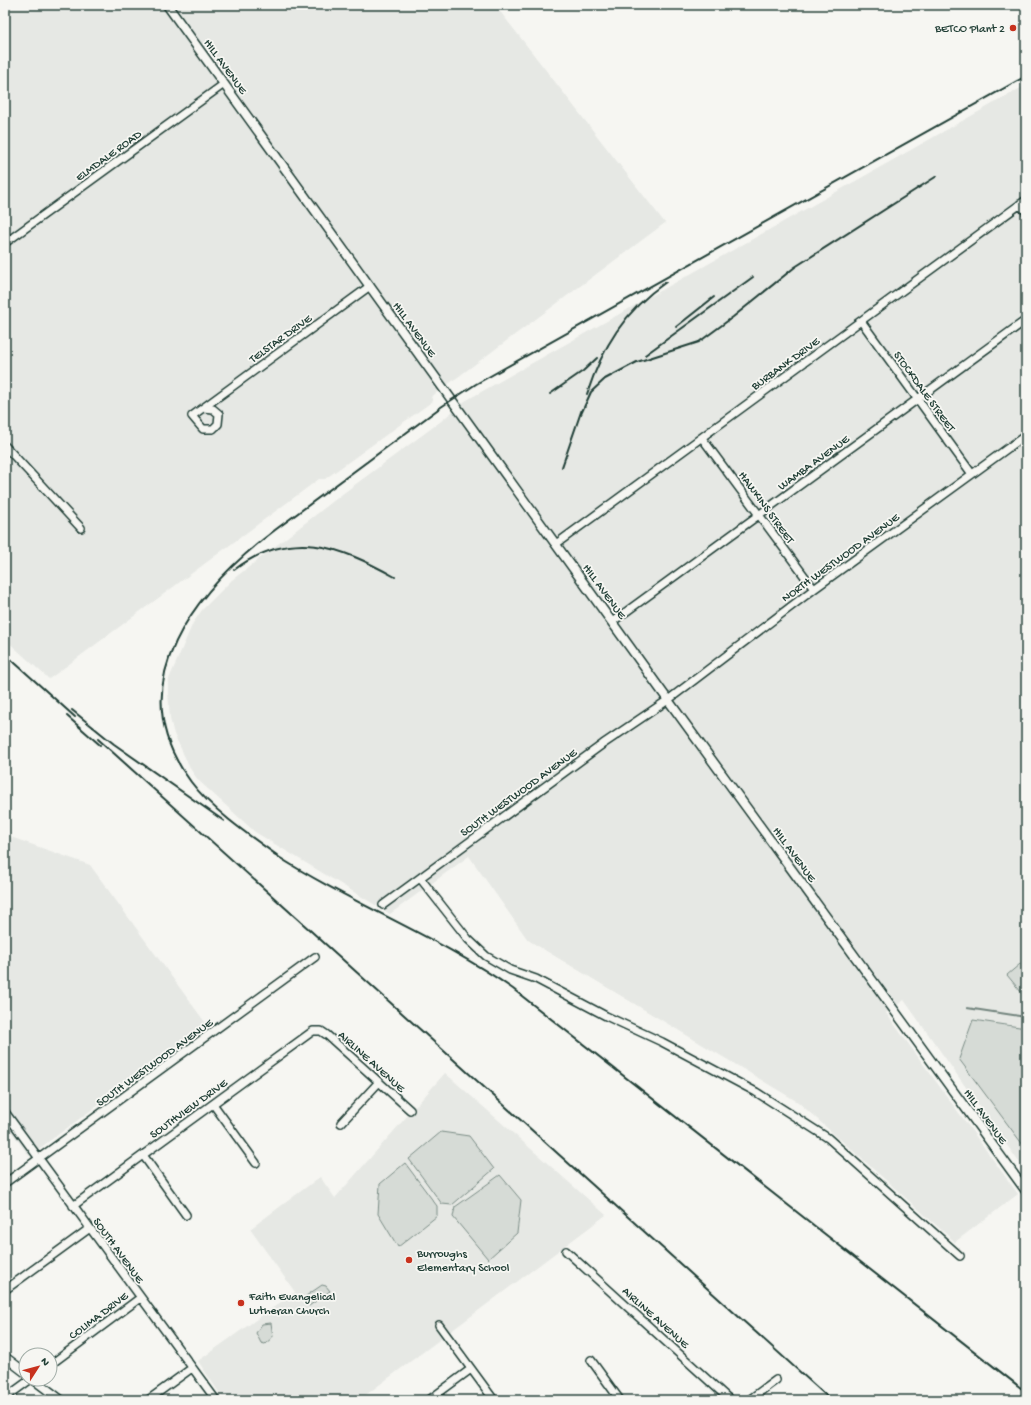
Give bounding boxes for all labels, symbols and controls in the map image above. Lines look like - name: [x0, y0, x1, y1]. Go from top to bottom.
- place label: BETCO Plant 2: [934, 23, 1005, 37]
- marker: BETCO Plant 2: [1008, 23, 1018, 33]
- street label: HILL AVENUE: [200, 37, 249, 98]
- street label: ELMDALE ROAD: [73, 128, 145, 185]
- street label: HILL AVENUE: [389, 300, 438, 361]
- street label: TELSTAR DRIVE: [246, 312, 316, 368]
- street label: BURBANK DRIVE: [748, 335, 823, 395]
- street label: STOCKDALE STREET: [889, 349, 958, 436]
- street label: WAMBA AVENUE: [776, 433, 853, 494]
- street label: HAWKINS STREET: [734, 469, 797, 548]
- street label: NORTH WESTWOOD AVENUE: [780, 511, 903, 606]
- street label: HILL AVENUE: [579, 562, 628, 623]
- street label: SOUTH WESTWOOD AVENUE: [458, 746, 581, 841]
- street label: HILL AVENUE: [769, 825, 818, 886]
- street label: SOUTH WESTWOOD AVENUE: [94, 1016, 217, 1111]
- street label: AIRLINE AVENUE: [334, 1029, 407, 1097]
- street label: SOUTHVIEW DRIVE: [148, 1076, 231, 1142]
- street label: HILL AVENUE: [960, 1087, 1009, 1148]
- street label: SOUTH AVENUE: [89, 1216, 146, 1287]
- place label: Burroughs Elementary School: [416, 1248, 510, 1276]
- marker: Burroughs Elementary School: [404, 1255, 414, 1265]
- street label: AIRLINE AVENUE: [618, 1285, 691, 1353]
- street label: COLIMA DRIVE: [67, 1290, 132, 1343]
- place label: Faith Evangelical Lutheran Church: [248, 1291, 336, 1319]
- marker: Faith Evangelical Lutheran Church: [236, 1298, 246, 1308]
- north arrow: [18, 1347, 58, 1387]
- text: N: [38, 1356, 51, 1369]

